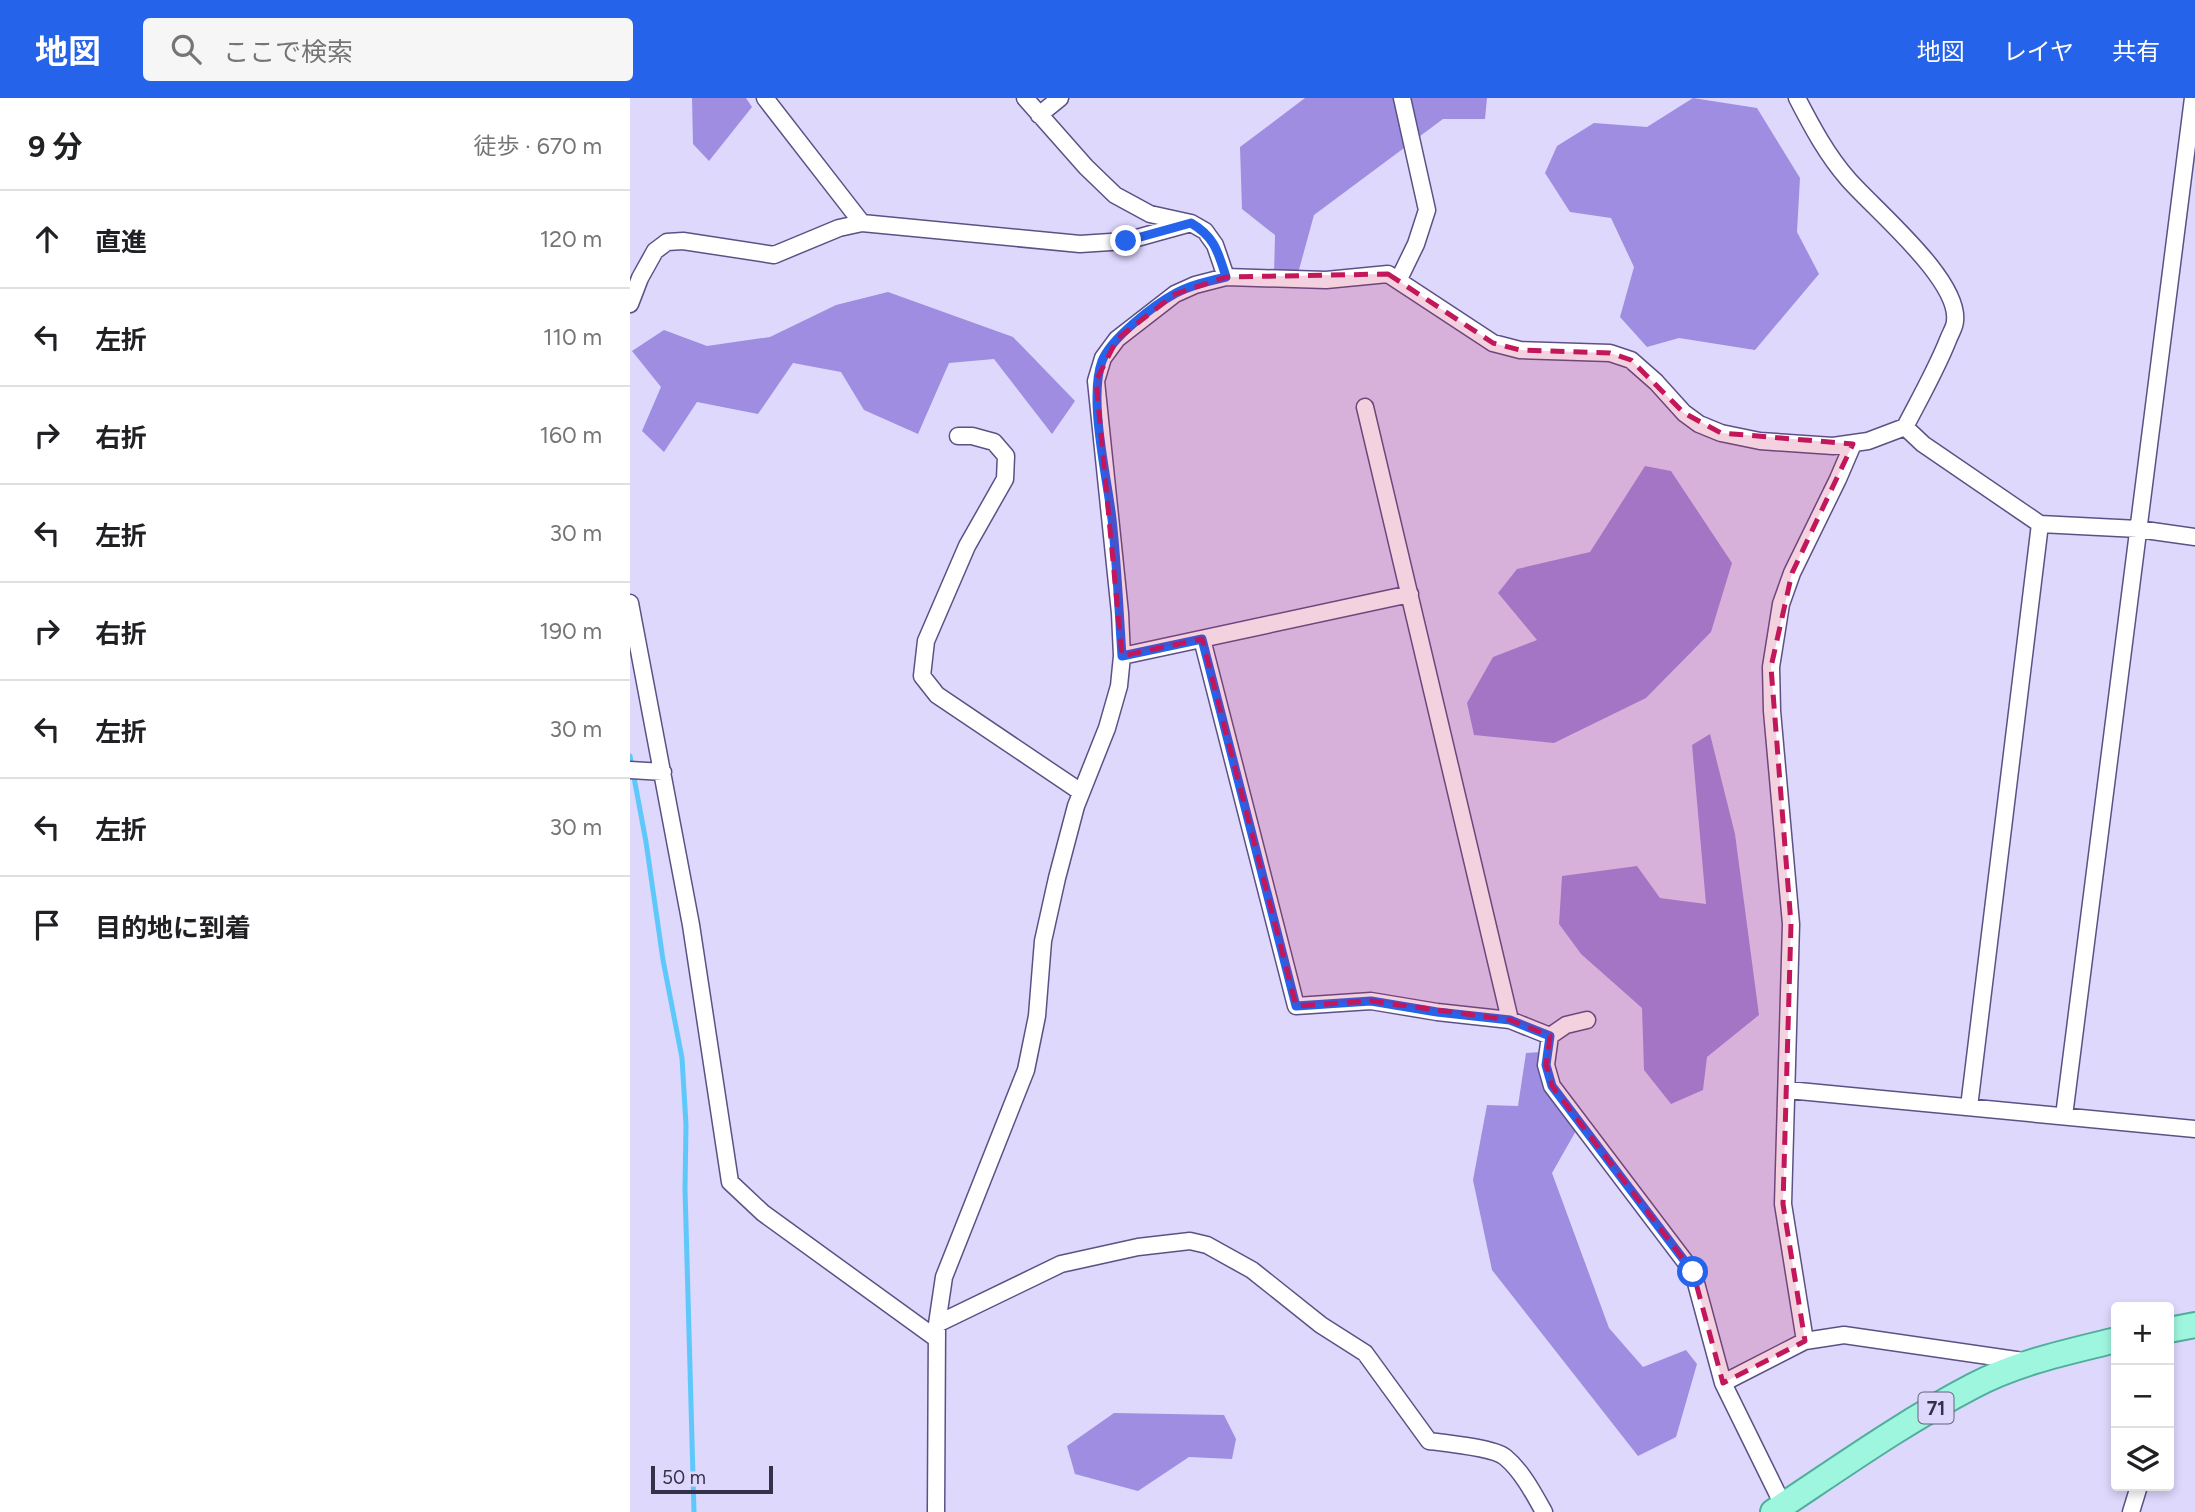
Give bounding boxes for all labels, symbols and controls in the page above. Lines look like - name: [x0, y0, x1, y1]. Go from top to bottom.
- search box: [143, 18, 633, 81]
- icon: search: [167, 30, 205, 68]
- text: 地図: [35, 32, 101, 71]
- text: ここで検索: [223, 36, 353, 68]
- text: 地図: [1917, 37, 1965, 66]
- text: レイヤ: [2003, 37, 2074, 66]
- text: 共有: [2112, 37, 2160, 66]
- text: 9 分: [28, 128, 83, 165]
- text: 徒歩 · 670 m: [473, 132, 602, 160]
- icon: ahead: [28, 220, 66, 258]
- text: 120 m: [540, 225, 602, 253]
- route end: [1110, 225, 1141, 256]
- text: 直進: [95, 226, 147, 258]
- icon: left: [28, 318, 66, 356]
- text: 110 m: [543, 323, 602, 351]
- text: 左折: [95, 324, 147, 356]
- icon: right: [28, 416, 66, 454]
- text: 160 m: [539, 421, 602, 449]
- text: 右折: [95, 422, 147, 454]
- icon: left: [28, 514, 66, 552]
- text: 30 m: [549, 519, 602, 547]
- text: 左折: [95, 520, 147, 552]
- icon: right: [28, 612, 66, 650]
- text: 190 m: [539, 617, 602, 645]
- text: 右折: [95, 618, 147, 650]
- icon: left: [28, 710, 66, 748]
- text: 30 m: [549, 715, 602, 743]
- text: 左折: [95, 716, 147, 748]
- icon: left: [28, 808, 66, 846]
- text: 30 m: [549, 813, 602, 841]
- text: 左折: [95, 814, 147, 846]
- icon: arrive: [28, 906, 66, 944]
- text: 目的地に到着: [95, 912, 251, 944]
- route start: [1677, 1256, 1708, 1287]
- map controls: [2111, 1302, 2174, 1491]
- button: +: [2111, 1302, 2174, 1365]
- button: −: [2111, 1365, 2174, 1428]
- road number: 71: [1918, 1392, 1954, 1424]
- button: layers: [2111, 1428, 2174, 1491]
- scale bar: [651, 1463, 774, 1495]
- text: 50 m: [662, 1466, 706, 1489]

